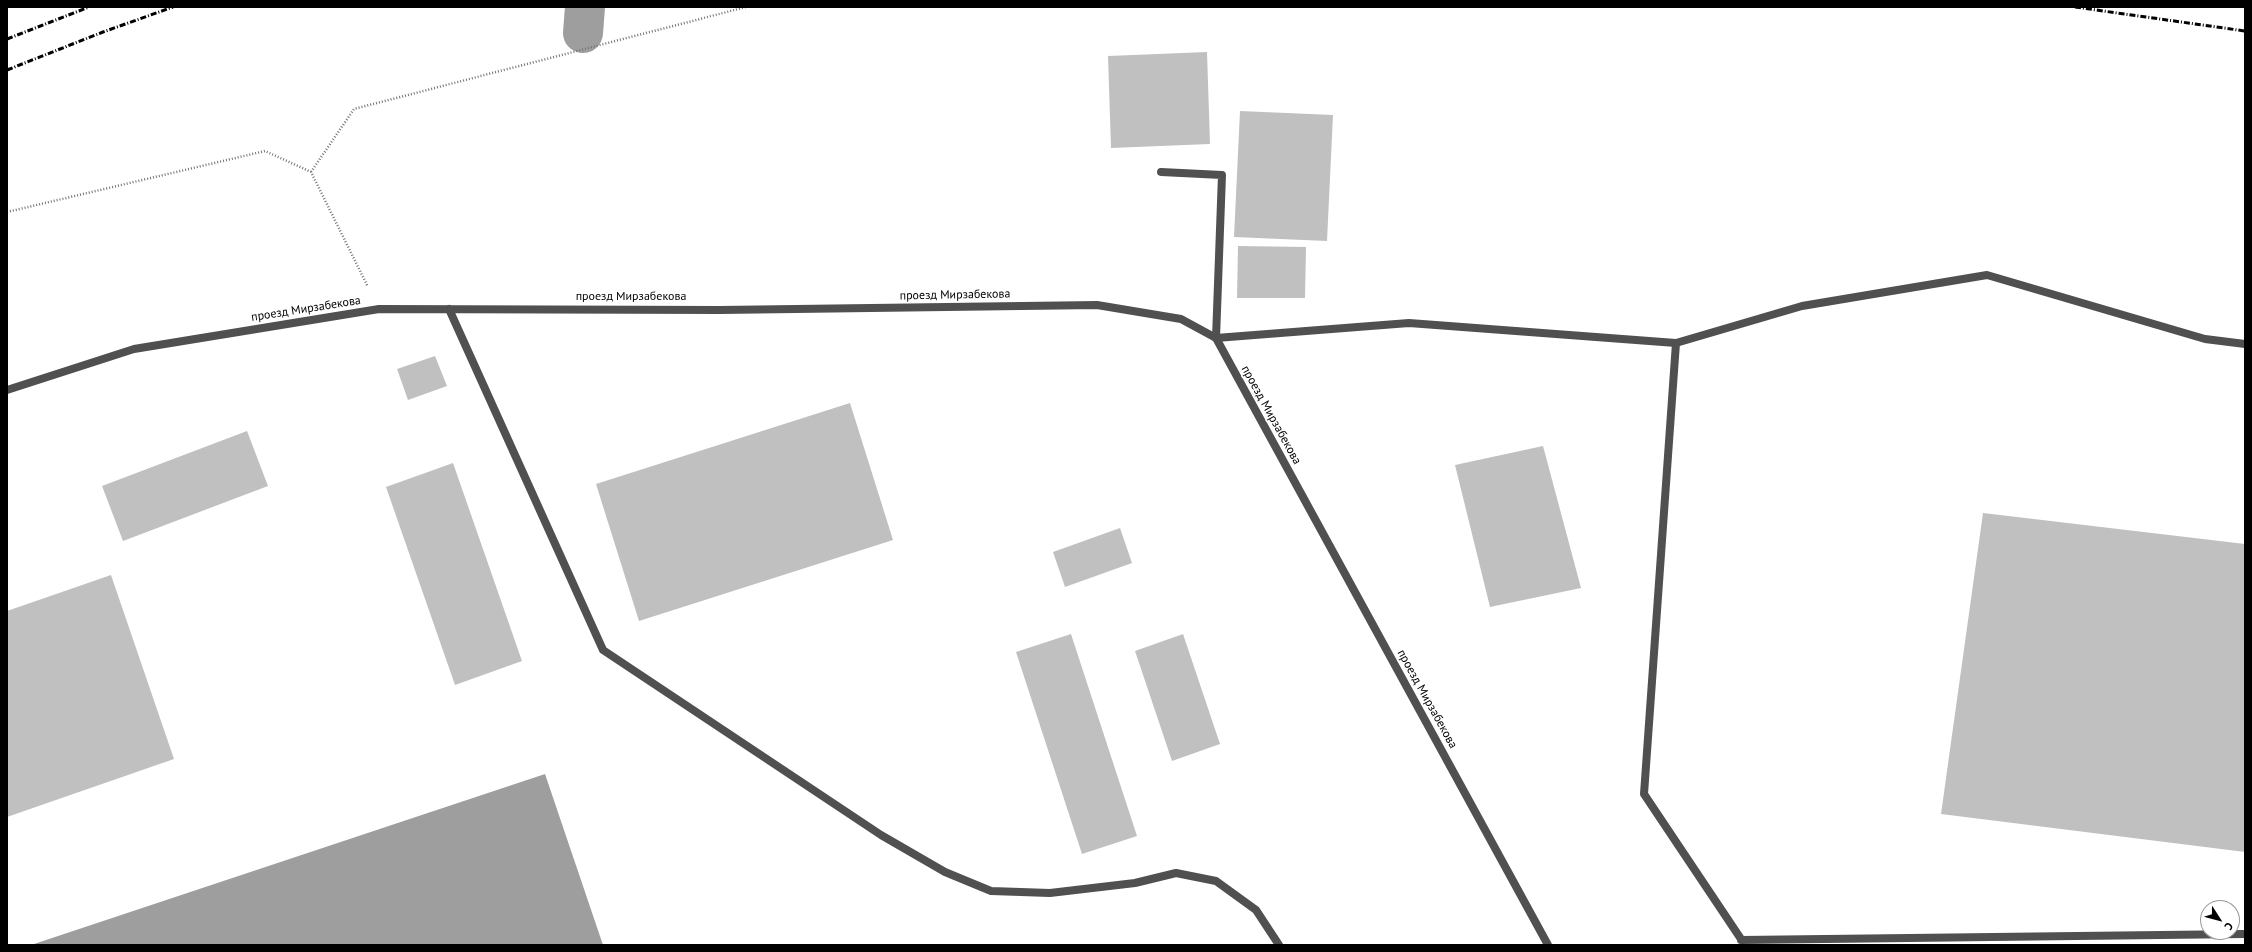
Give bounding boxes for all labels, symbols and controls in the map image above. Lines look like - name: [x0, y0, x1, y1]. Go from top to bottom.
- street label: проезд Мирзабекова: [900, 287, 1010, 303]
- street label: проезд Мирзабекова: [576, 290, 686, 304]
- street label: проезд Мирзабекова: [250, 293, 362, 325]
- street label: проезд Мирзабекова: [1238, 363, 1304, 467]
- street label: проезд Мирзабекова: [1394, 647, 1460, 751]
- north arrow: [2200, 900, 2240, 940]
- text: С: [2221, 920, 2236, 933]

